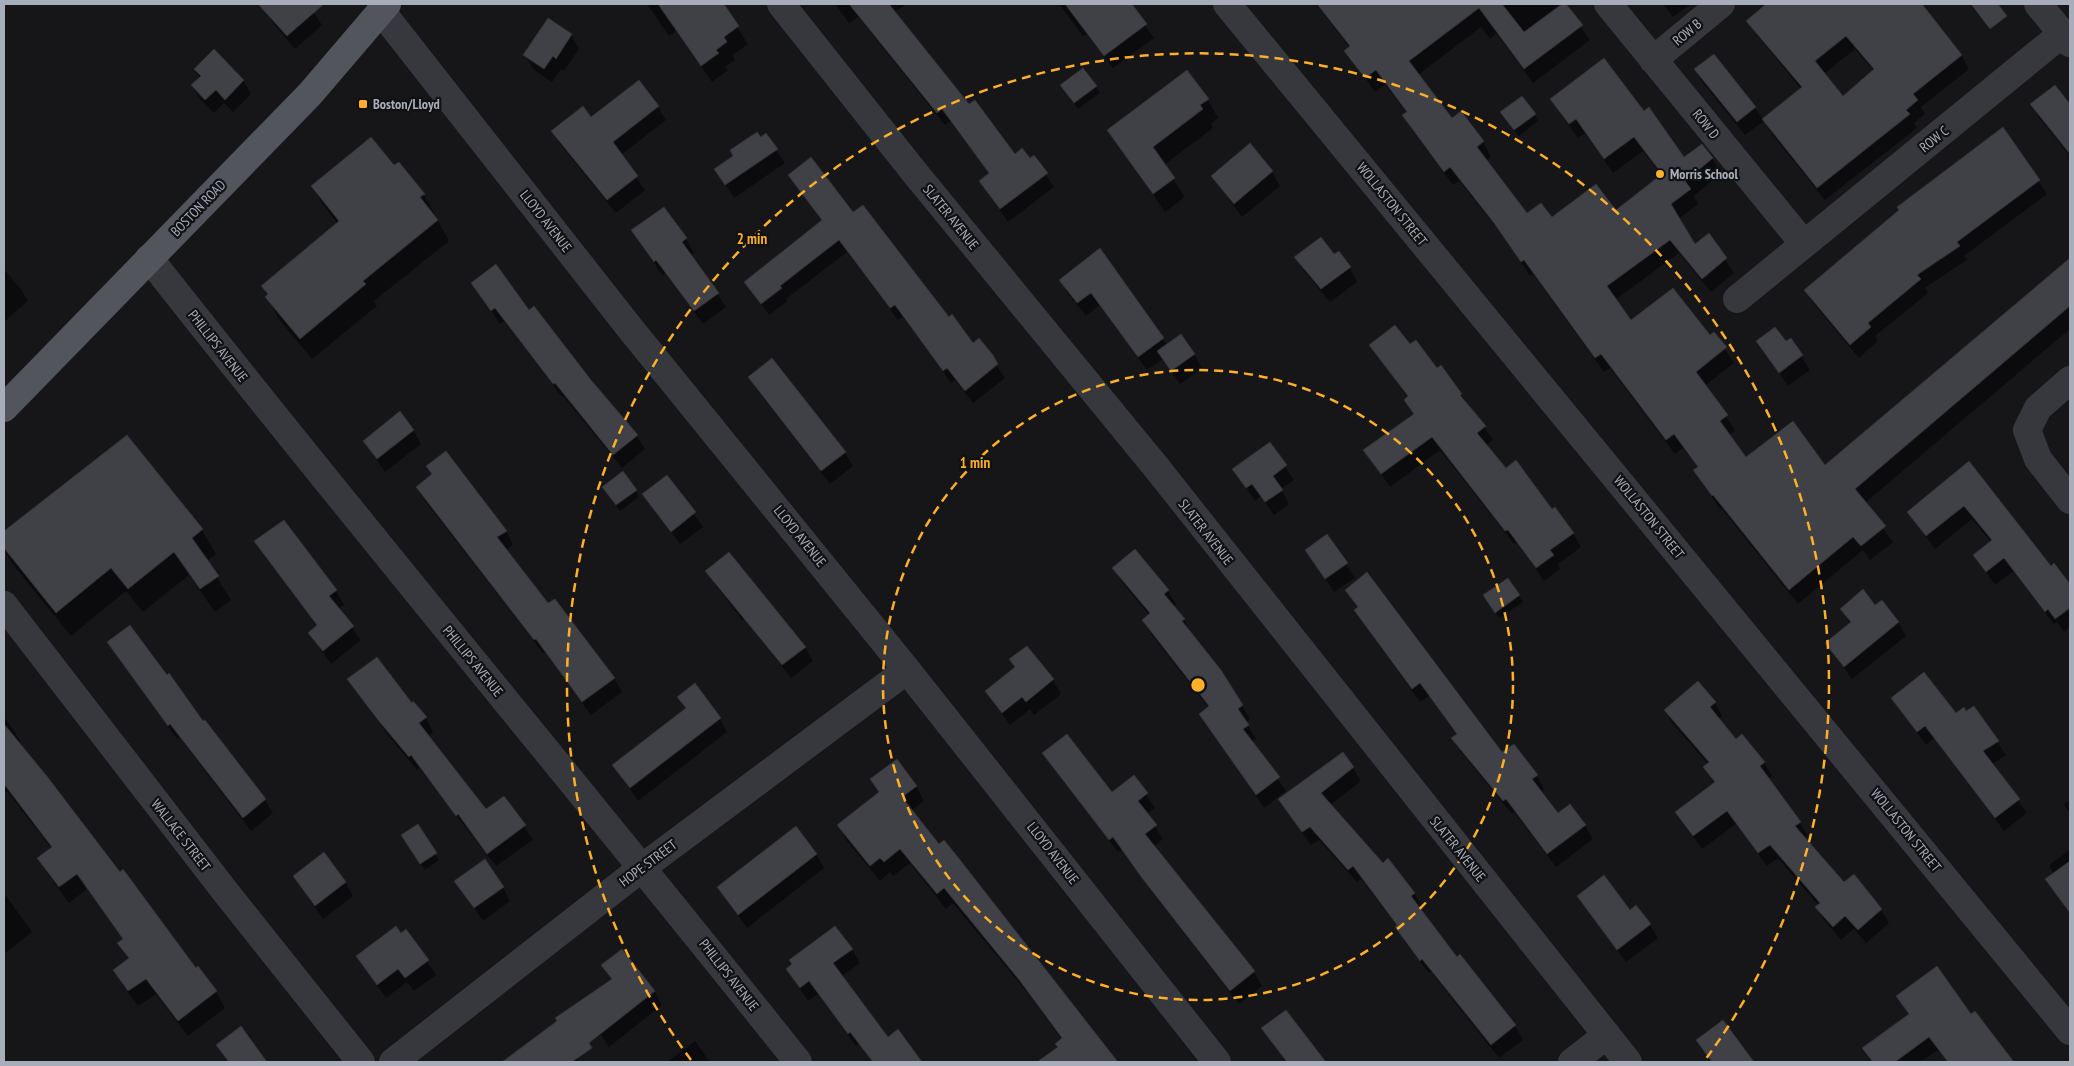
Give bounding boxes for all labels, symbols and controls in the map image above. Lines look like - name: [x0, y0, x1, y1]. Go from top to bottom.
- street label: ROW B: [1669, 15, 1705, 49]
- place label: Boston/Lloyd: [373, 95, 440, 113]
- marker: Boston/Lloyd: [357, 98, 369, 110]
- street label: ROW D: [1689, 105, 1723, 143]
- street label: ROW C: [1916, 121, 1953, 156]
- street label: WOLLASTON STREET: [1353, 159, 1432, 250]
- place label: Morris School: [1670, 165, 1738, 183]
- marker: Morris School: [1654, 168, 1666, 180]
- street label: BOSTON ROAD: [167, 176, 229, 240]
- street label: SLATER AVENUE: [919, 181, 983, 253]
- street label: LLOYD AVENUE: [516, 186, 576, 256]
- text: 2 min: [737, 229, 767, 248]
- street label: PHILLIPS AVENUE: [184, 306, 252, 386]
- text: 1 min: [960, 453, 990, 472]
- street label: WOLLASTON STREET: [1610, 472, 1689, 563]
- street label: SLATER AVENUE: [1175, 495, 1237, 569]
- street label: LLOYD AVENUE: [770, 502, 830, 570]
- street label: PHILLIPS AVENUE: [439, 622, 507, 700]
- centre of rings: [1189, 676, 1207, 694]
- street label: WOLLASTON STREET: [1867, 785, 1946, 876]
- street label: WALLACE STREET: [147, 795, 215, 875]
- street label: SLATER AVENUE: [1426, 813, 1490, 885]
- street label: LLOYD AVENUE: [1023, 818, 1083, 888]
- street label: HOPE STREET: [616, 835, 681, 891]
- street label: PHILLIPS AVENUE: [695, 935, 763, 1015]

